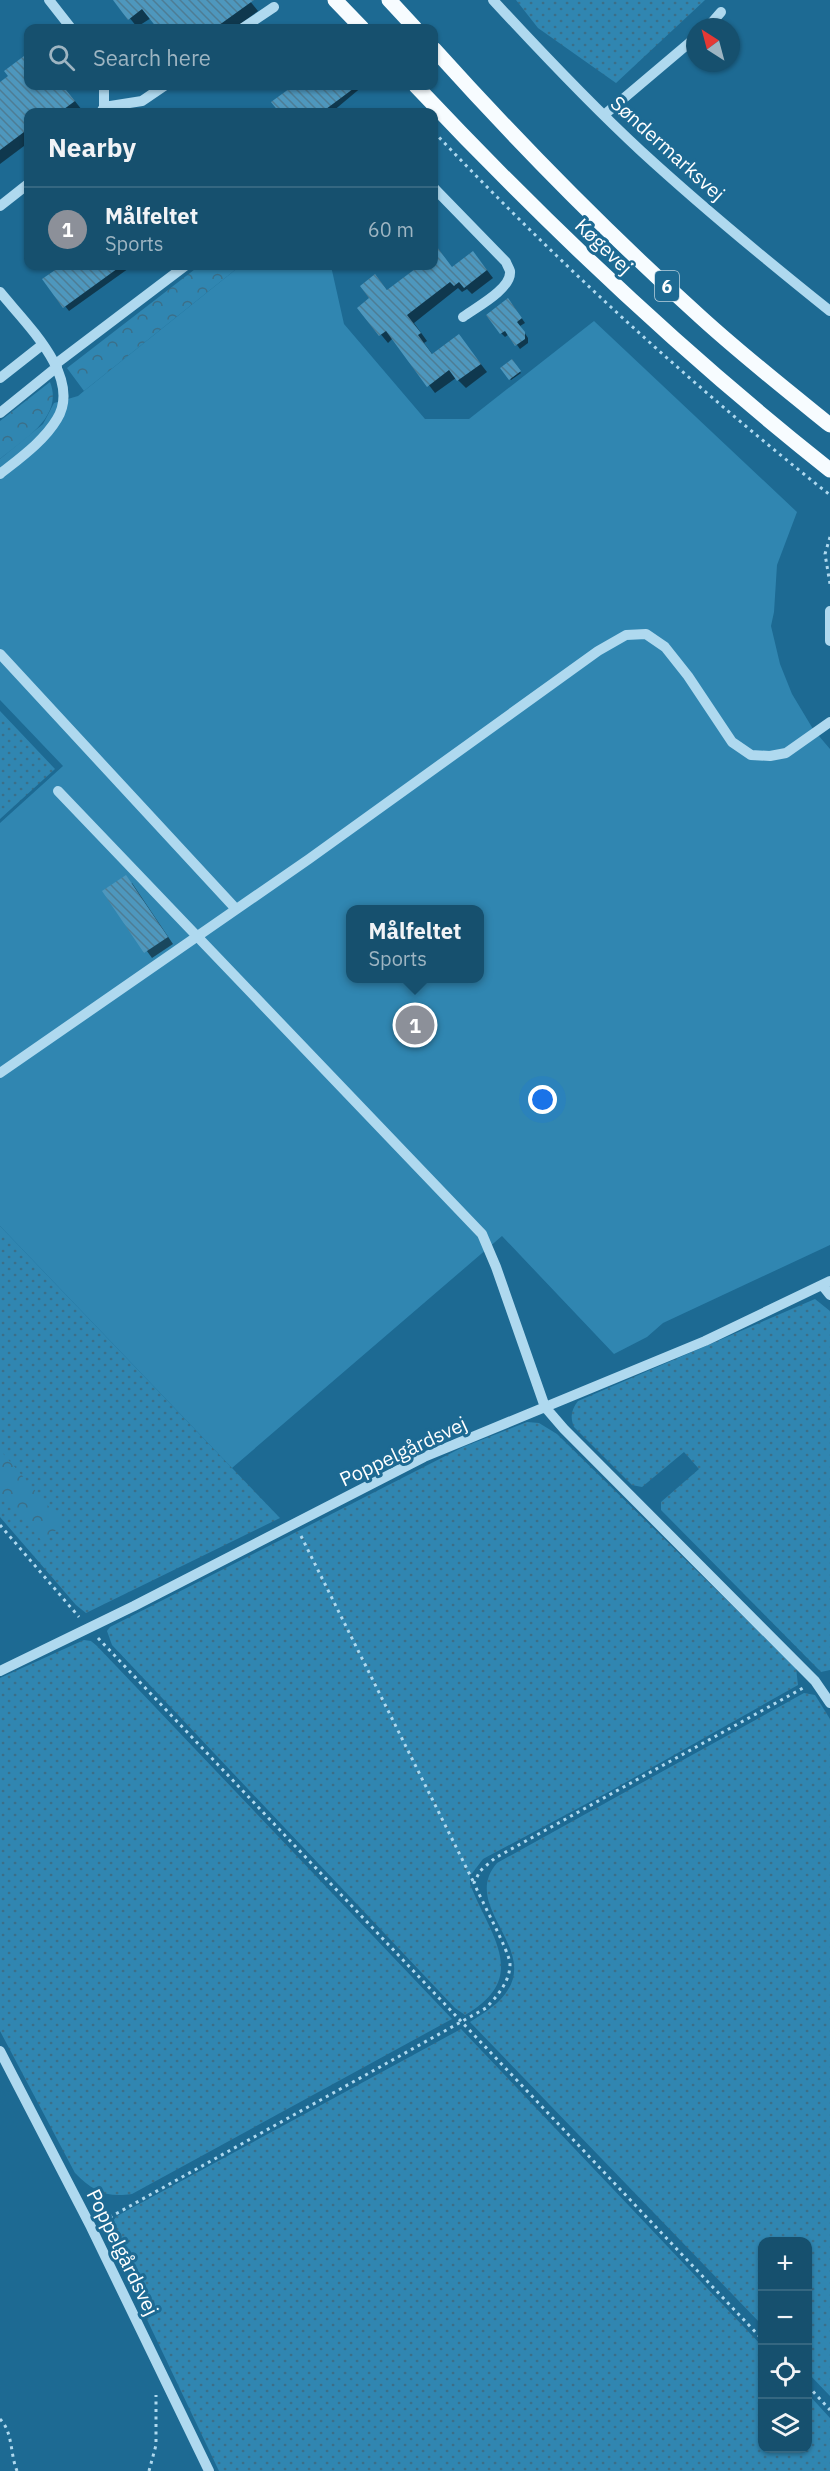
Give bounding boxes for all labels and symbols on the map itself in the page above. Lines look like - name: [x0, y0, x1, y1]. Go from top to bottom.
- north arrow: [686, 18, 740, 72]
- street label: Søndermarksvej: [605, 89, 731, 207]
- street label: Køgevej: [569, 212, 639, 280]
- road number: 6: [655, 271, 679, 301]
- pin: 1: [396, 1002, 434, 1048]
- your location: [528, 1085, 557, 1114]
- street label: Poppelgårdsvej: [335, 1410, 471, 1492]
- street label: Poppelgårdsvej: [81, 2184, 165, 2320]

